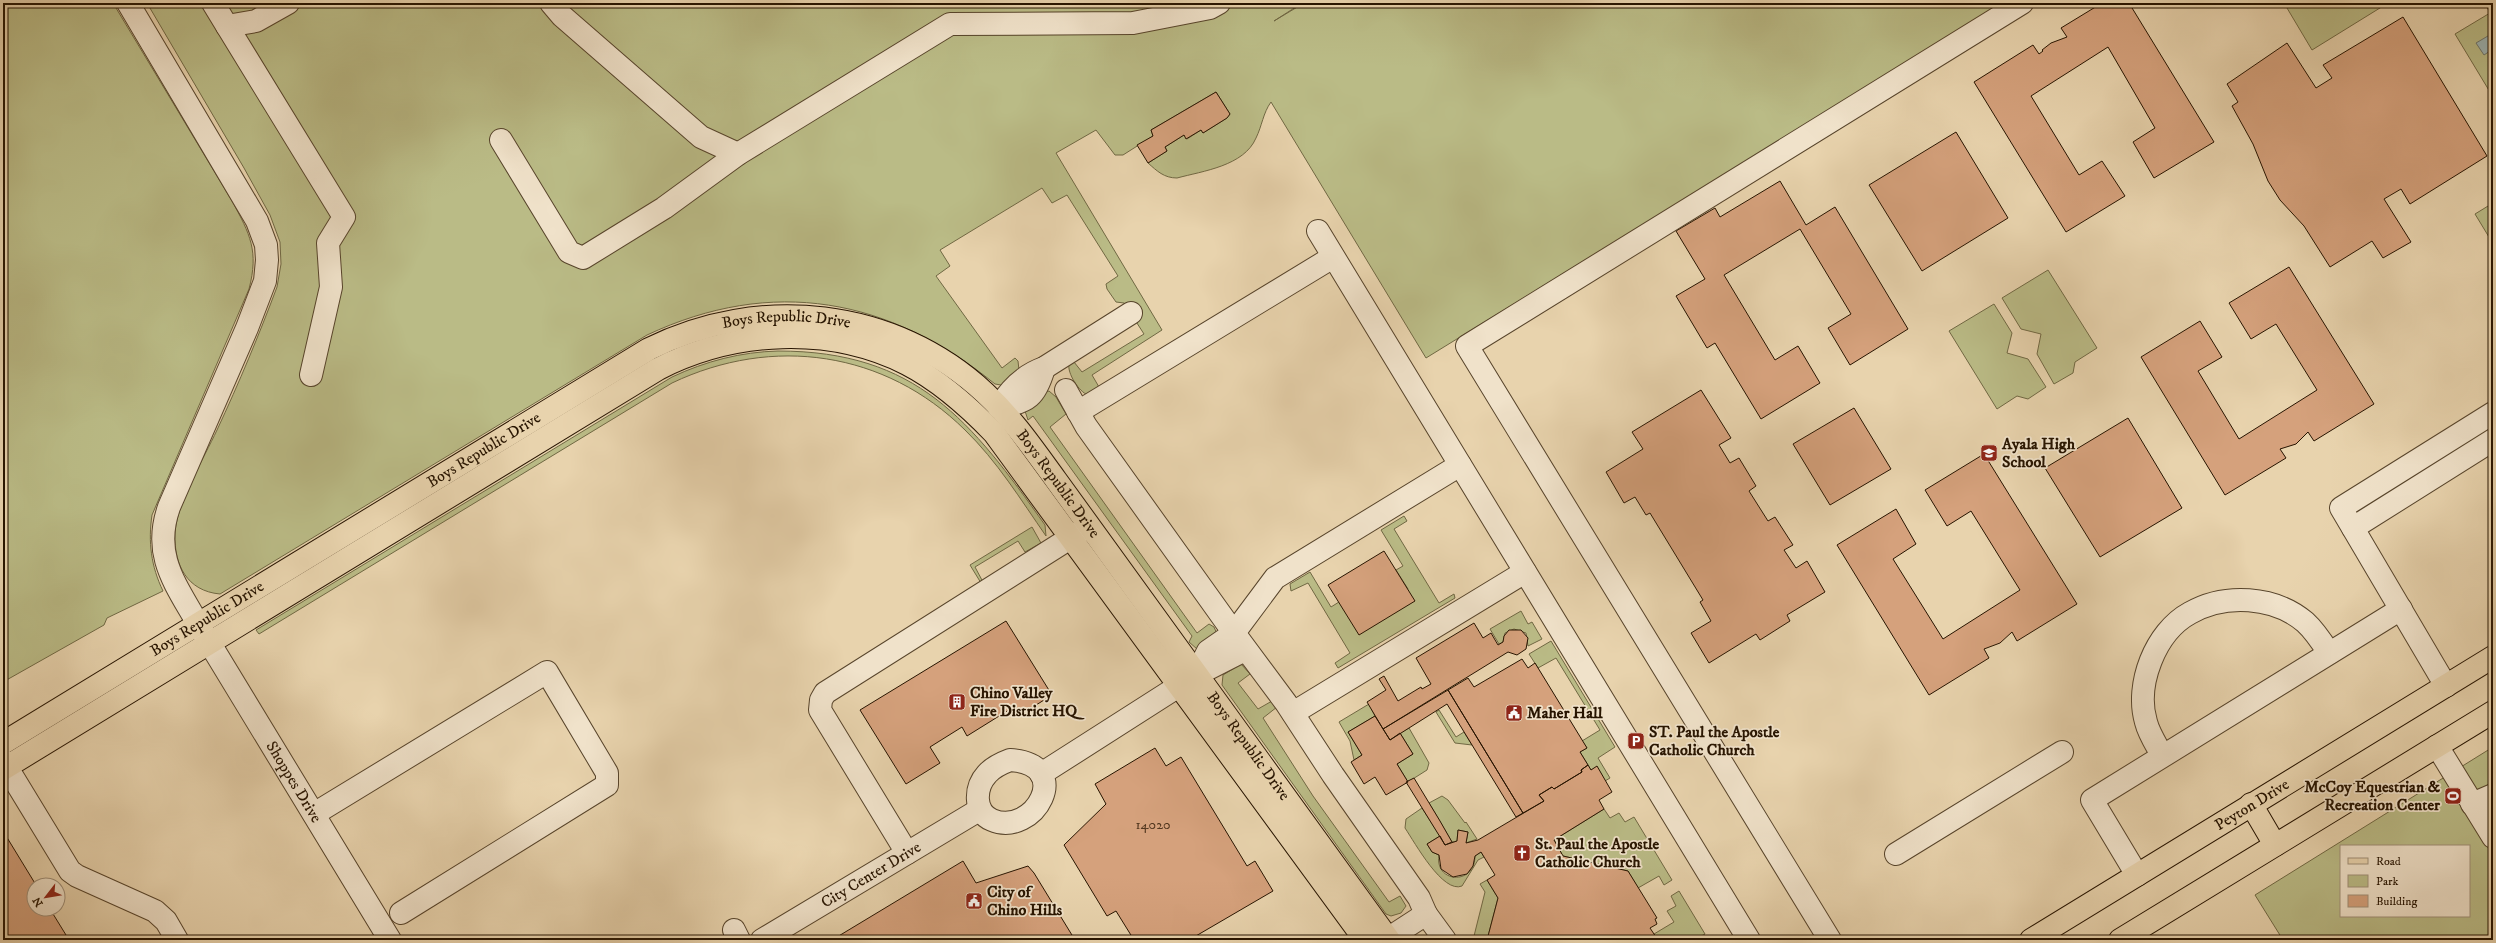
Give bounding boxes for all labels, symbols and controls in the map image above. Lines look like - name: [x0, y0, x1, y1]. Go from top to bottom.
- street label: Boys Republic Drive: [720, 306, 853, 333]
- street label: Boys Republic Drive: [423, 407, 544, 492]
- street label: Boys Republic Drive: [1012, 425, 1105, 542]
- place label: Ayala High School: [2001, 434, 2076, 472]
- school or university icon: Ayala High School: [1979, 443, 1999, 463]
- street label: Boys Republic Drive: [147, 576, 268, 661]
- place label: Chino Valley Fire District HQ: [970, 683, 1085, 721]
- street label: Boys Republic Drive: [1202, 688, 1295, 805]
- building icon: Chino Valley Fire District HQ: [947, 692, 967, 712]
- public building icon: Maher Hall: [1504, 703, 1524, 723]
- place label: Maher Hall: [1527, 703, 1604, 723]
- place label: ST. Paul the Apostle Catholic Church: [1649, 722, 1780, 760]
- parking icon: ST. Paul the Apostle Catholic Church: [1626, 731, 1646, 751]
- street label: Shoppes Drive: [262, 737, 326, 826]
- street label: Peyton Drive: [2211, 774, 2293, 835]
- place label: McCoy Equestrian & Recreation Center: [2304, 777, 2441, 815]
- sports icon: McCoy Equestrian & Recreation Center: [2443, 786, 2463, 806]
- house number: 14020: [1135, 816, 1171, 834]
- place label: St. Paul the Apostle Catholic Church: [1535, 834, 1660, 872]
- street label: City Center Drive: [817, 837, 925, 912]
- church icon: St. Paul the Apostle Catholic Church: [1512, 843, 1532, 863]
- legend: [2340, 845, 2470, 917]
- text: Road: [2376, 854, 2401, 869]
- text: Park: [2376, 874, 2398, 889]
- north arrow: [26, 877, 66, 917]
- place label: City of Chino Hills: [987, 882, 1063, 920]
- public building icon: City of Chino Hills: [964, 891, 984, 911]
- text: N: [30, 894, 47, 909]
- text: Building: [2376, 894, 2417, 909]

